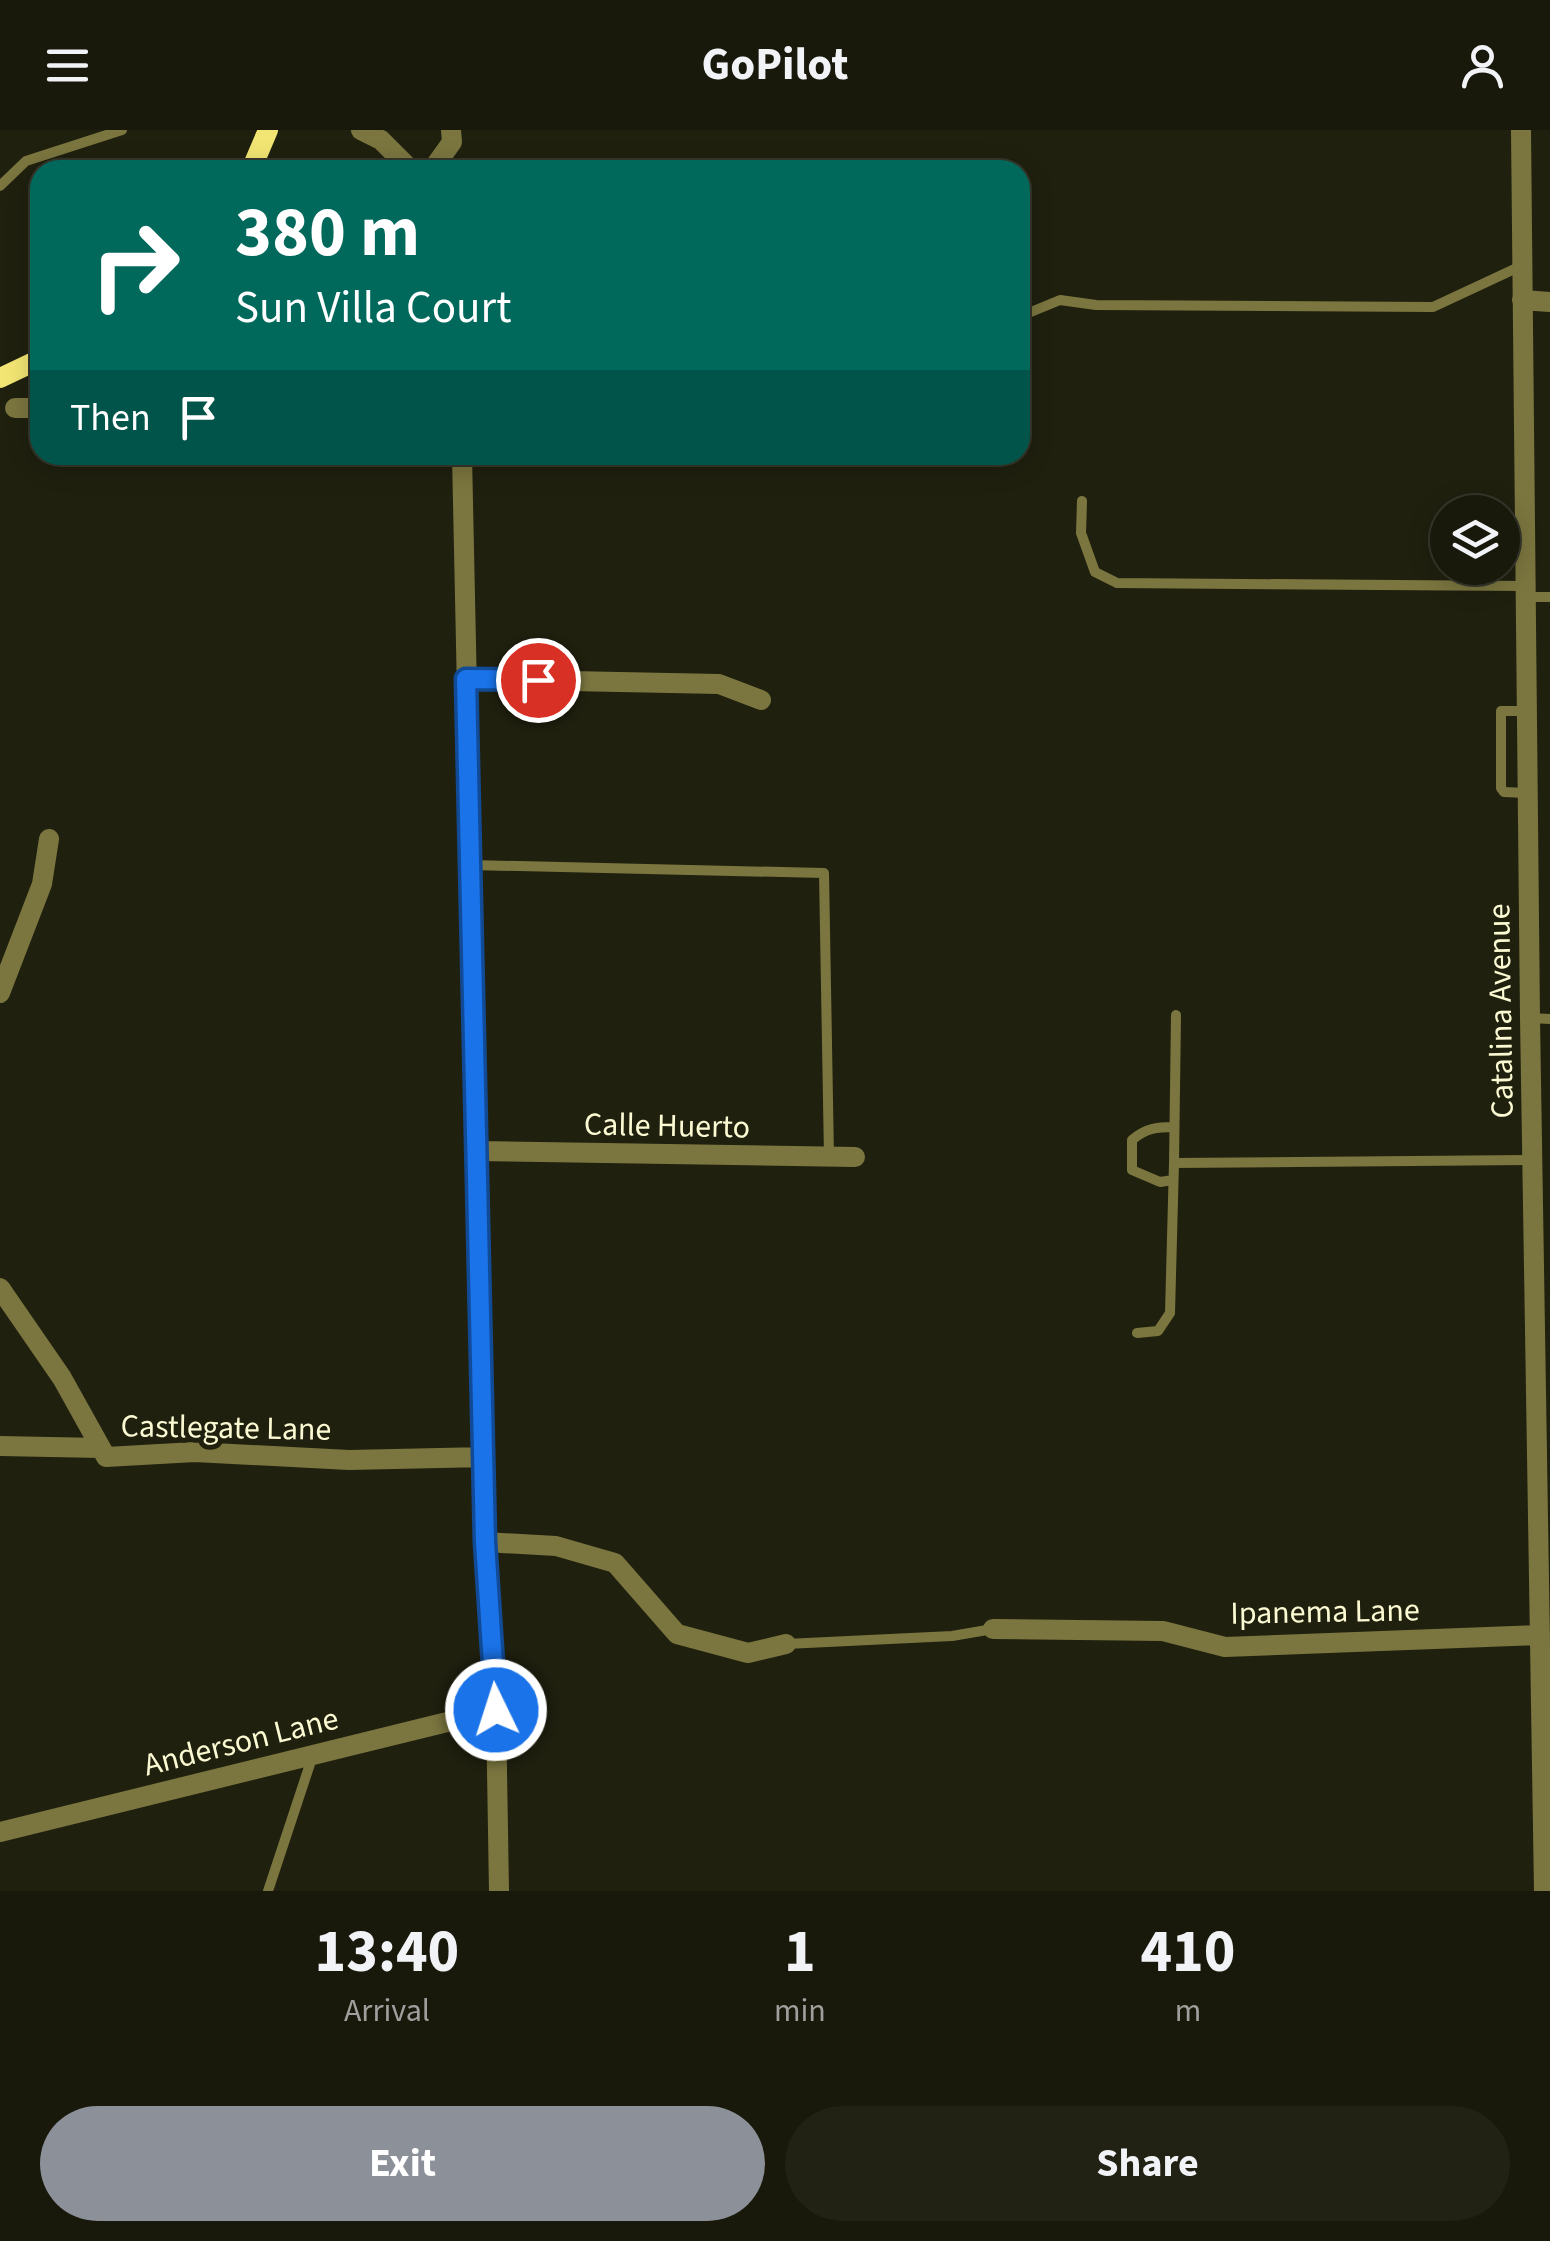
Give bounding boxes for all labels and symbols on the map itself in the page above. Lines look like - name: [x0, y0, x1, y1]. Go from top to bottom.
- pin: [496, 638, 581, 723]
- street label: Catalina Avenue: [1476, 903, 1526, 1119]
- street label: Calle Huerto: [584, 1102, 750, 1150]
- street label: Castlegate Lane: [120, 1403, 332, 1453]
- street label: Ipanema Lane: [1230, 1587, 1420, 1637]
- position arrow: [444, 1658, 548, 1762]
- street label: Anderson Lane: [139, 1696, 343, 1788]

